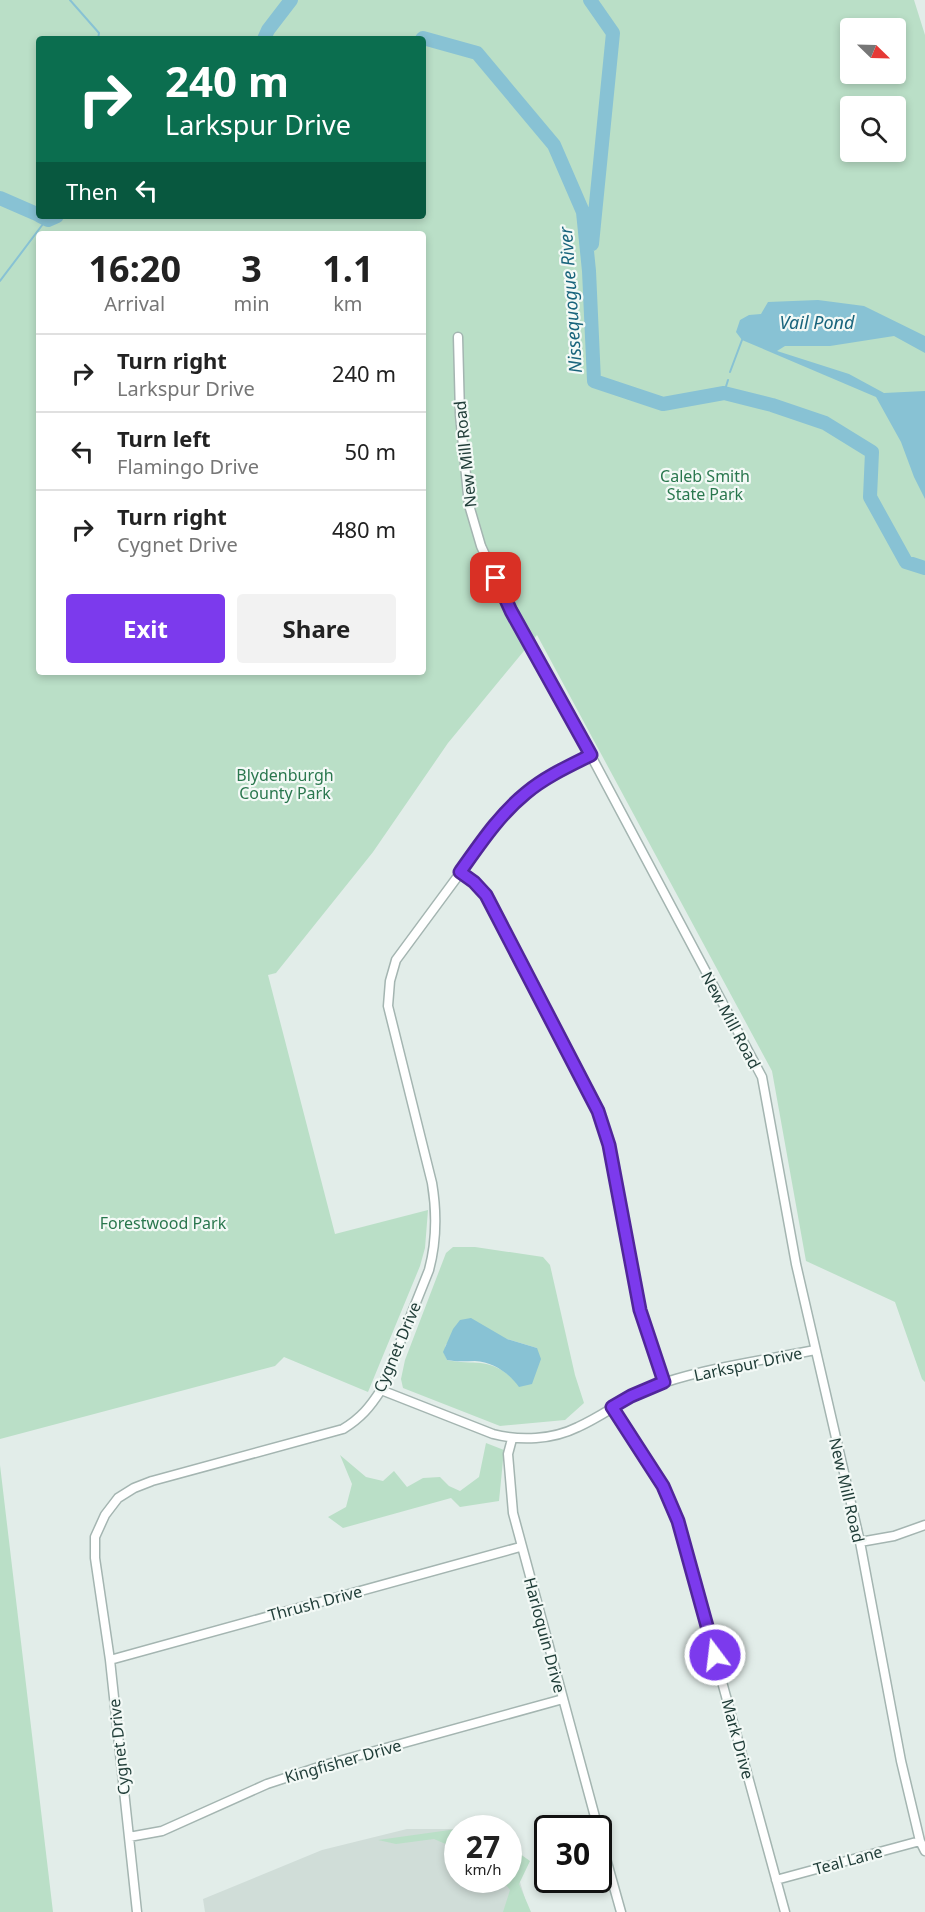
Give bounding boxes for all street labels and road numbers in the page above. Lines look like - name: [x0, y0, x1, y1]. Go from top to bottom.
- street label: New Mill Road: [448, 400, 482, 508]
- street label: New Mill Road: [696, 968, 766, 1072]
- street label: Cygnet Drive: [368, 1298, 426, 1396]
- street label: Larkspur Drive: [692, 1342, 804, 1386]
- street label: New Mill Road: [824, 1435, 870, 1545]
- street label: Harloquin Drive: [519, 1575, 571, 1695]
- street label: Thrush Drive: [266, 1580, 364, 1626]
- street label: Mark Drive: [717, 1696, 759, 1782]
- street label: Cygnet Drive: [103, 1698, 135, 1796]
- street label: Kingfisher Drive: [282, 1734, 404, 1788]
- street label: Teal Lane: [811, 1840, 885, 1880]

